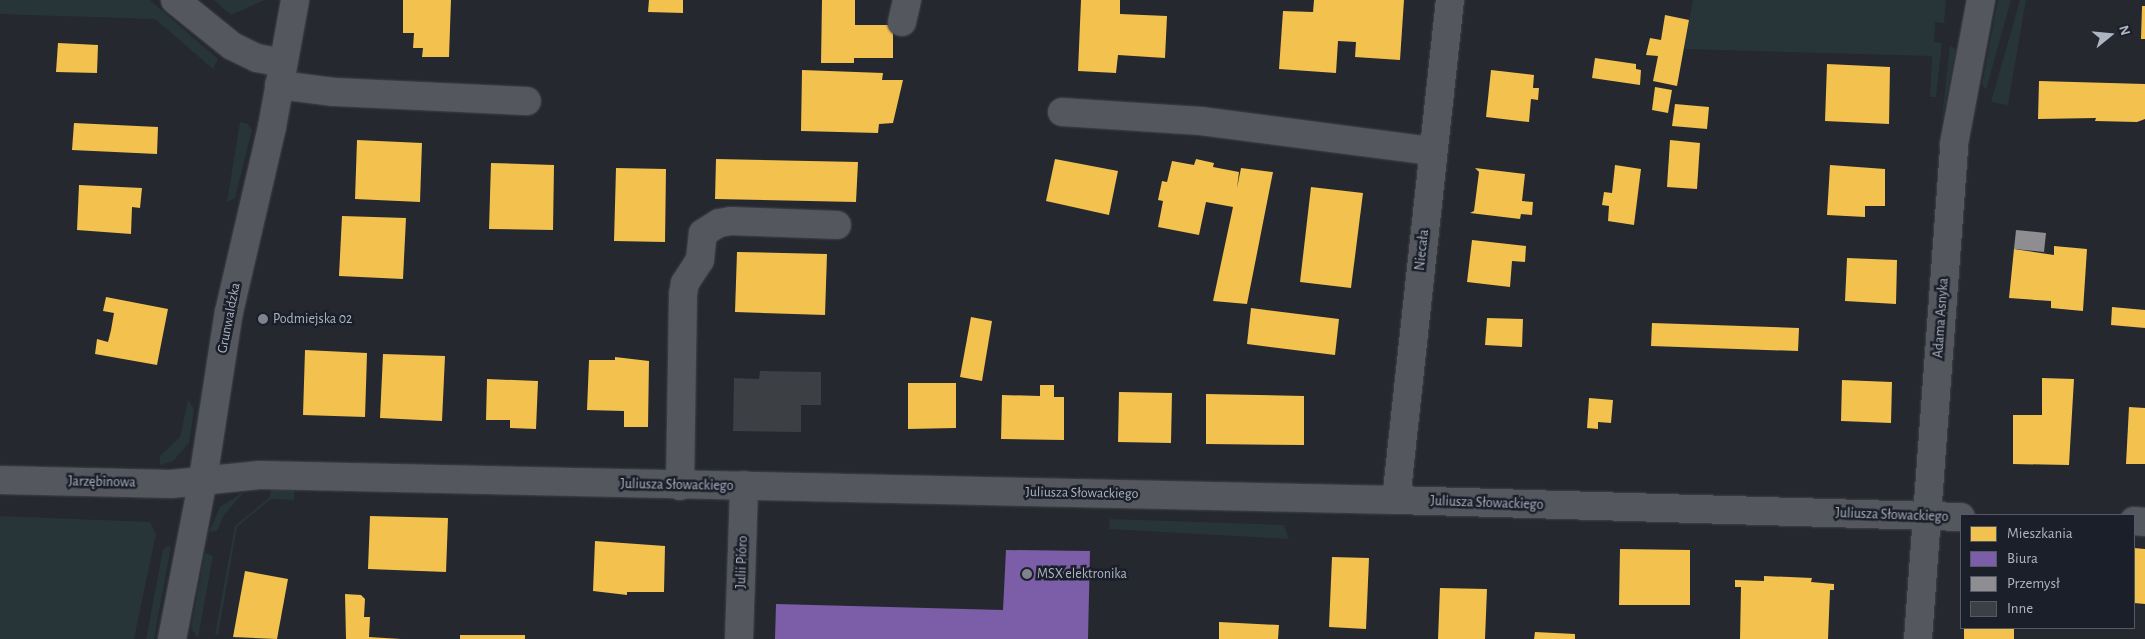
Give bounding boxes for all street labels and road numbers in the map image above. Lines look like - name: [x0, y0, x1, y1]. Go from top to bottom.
- street label: Niecała: [1411, 229, 1433, 271]
- street label: Adama Asnyka: [1930, 277, 1952, 359]
- street label: Grunwaldzka: [214, 281, 244, 355]
- street label: Jarzębinowa: [68, 473, 136, 491]
- street label: Juliusza Słowackiego: [620, 476, 734, 494]
- street label: Juliusza Słowackiego: [1025, 484, 1139, 502]
- street label: Juliusza Słowackiego: [1430, 493, 1544, 513]
- street label: Juliusza Słowackiego: [1835, 505, 1949, 525]
- street label: Julii Pióro: [733, 535, 751, 589]

